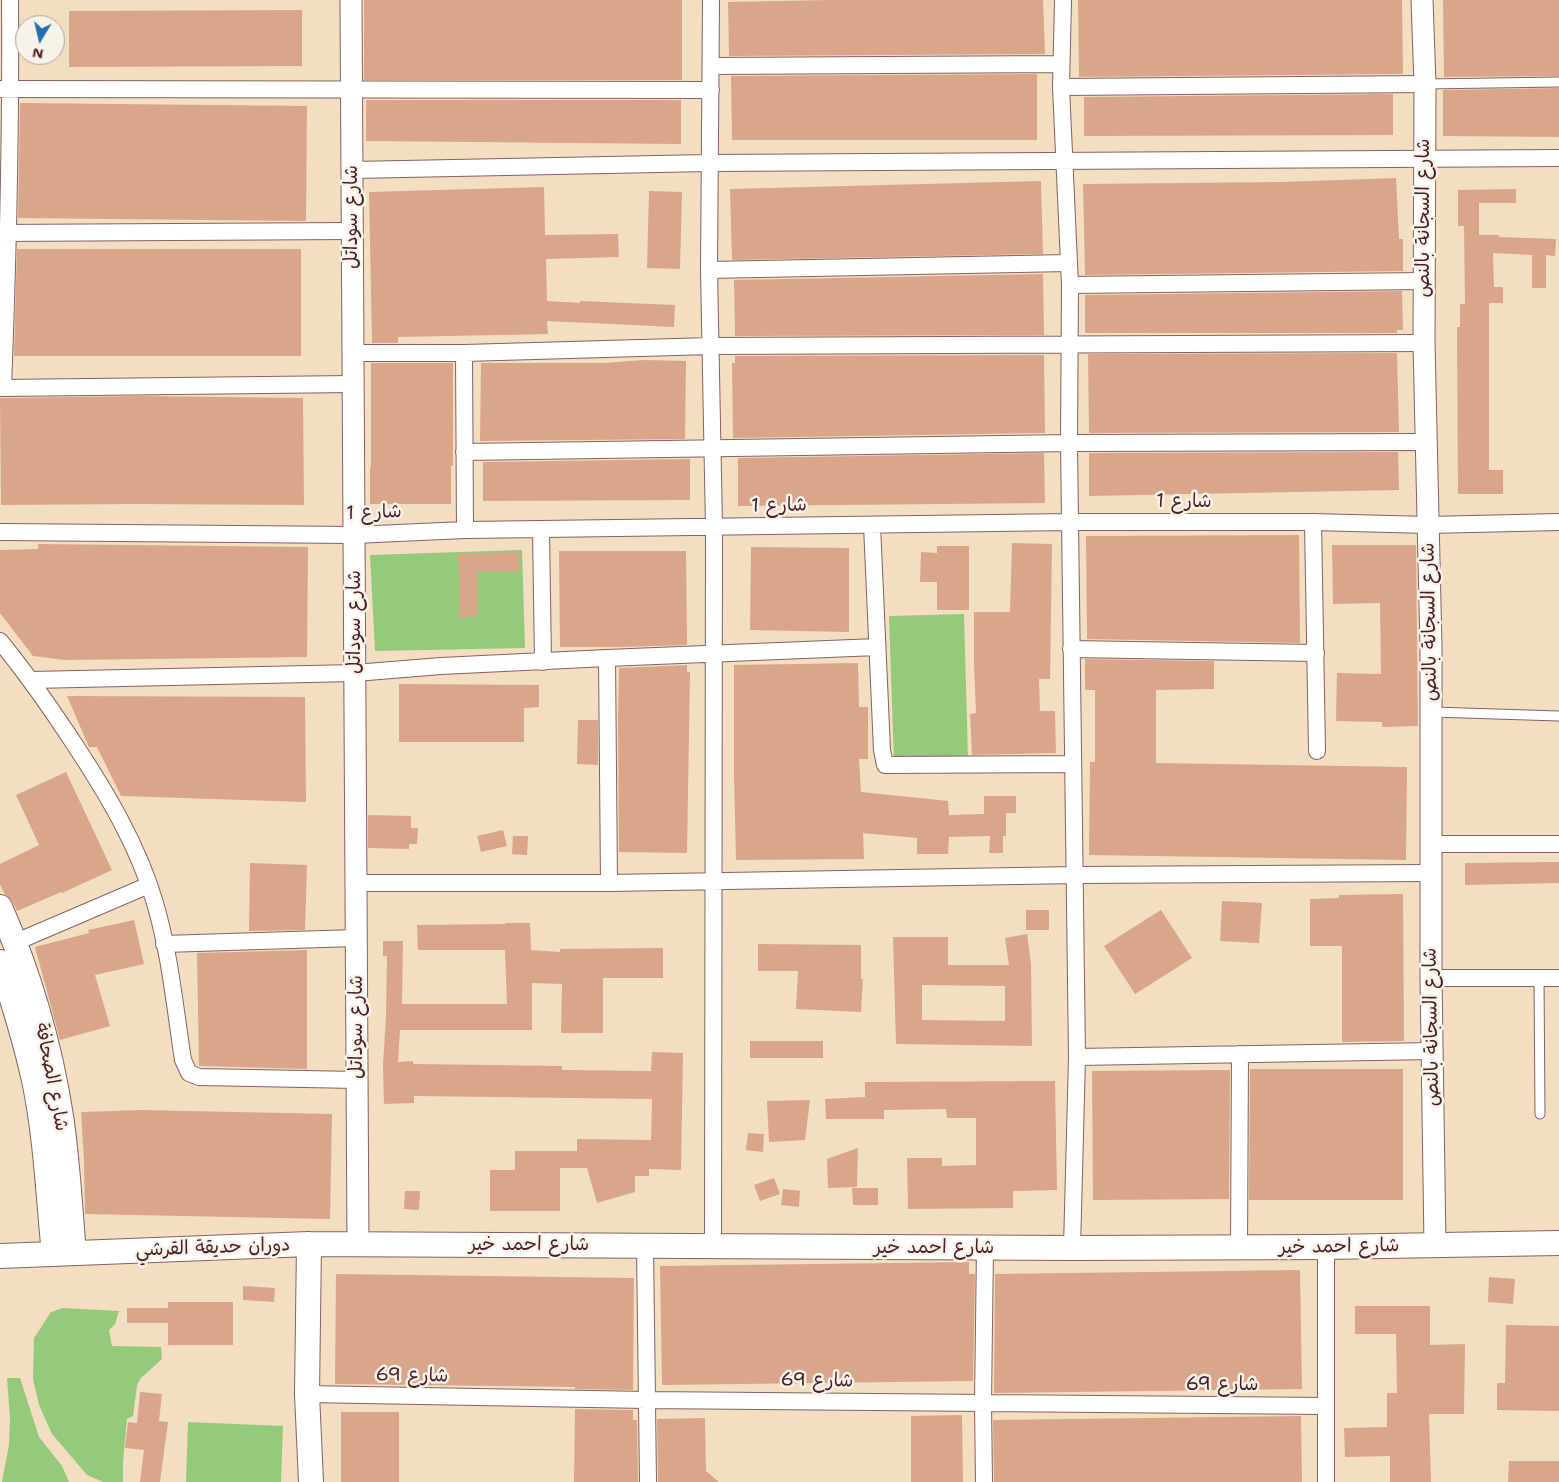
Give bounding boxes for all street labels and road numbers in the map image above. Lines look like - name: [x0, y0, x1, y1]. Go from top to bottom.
- street label: شارع السجانة بالنص: [1413, 139, 1435, 297]
- street label: شارع سوداتل: [341, 165, 363, 269]
- street label: شارع 1: [1156, 491, 1212, 513]
- street label: شارع 1: [751, 494, 807, 518]
- street label: شارع 1: [346, 501, 402, 525]
- street label: شارع السجانة بالنص: [1417, 542, 1443, 702]
- street label: شارع سوداتل: [344, 570, 366, 674]
- street label: شارع السجانة بالنص: [1419, 947, 1445, 1107]
- street label: شارع سوداتل: [346, 975, 368, 1079]
- street label: شارع الصحافة: [29, 1021, 73, 1133]
- street label: دوران حديقة القرشي: [135, 1234, 291, 1262]
- street label: شارع احمد خير: [469, 1234, 589, 1256]
- street label: شارع احمد خير: [1279, 1235, 1399, 1259]
- street label: شارع احمد خير: [874, 1237, 994, 1259]
- street label: شارع 69: [375, 1364, 449, 1388]
- street label: شارع 69: [780, 1369, 854, 1393]
- street label: شارع 69: [1186, 1374, 1258, 1396]

